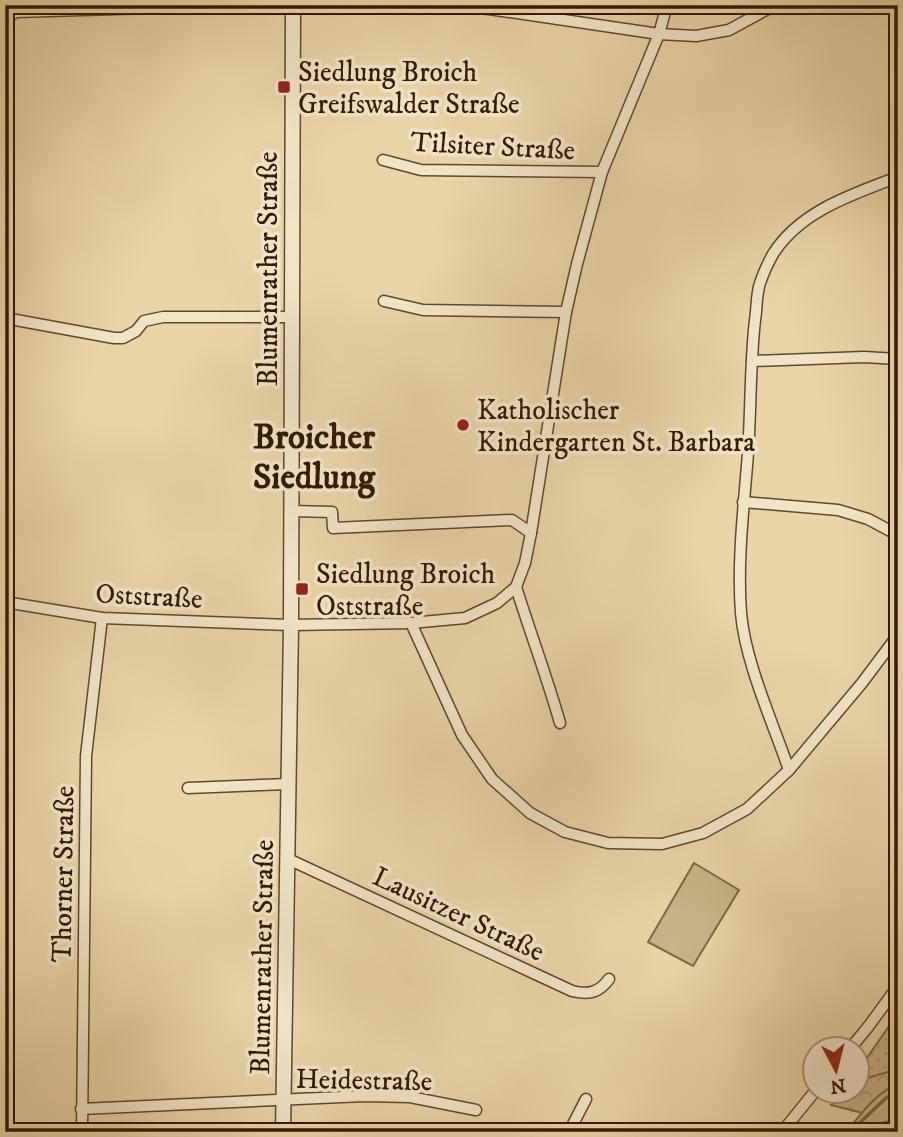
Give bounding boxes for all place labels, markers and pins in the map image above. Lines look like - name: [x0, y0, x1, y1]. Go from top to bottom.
- place label: Siedlung Broich Greifswalder Straße: [298, 55, 520, 122]
- marker: Siedlung Broich Greifswalder Straße: [276, 79, 292, 95]
- place label: Katholischer Kindergarten St. Barbara: [477, 393, 755, 460]
- marker: Katholischer Kindergarten St. Barbara: [455, 417, 471, 433]
- place label: Siedlung Broich Oststraße: [316, 557, 495, 624]
- marker: Siedlung Broich Oststraße: [294, 581, 310, 597]

